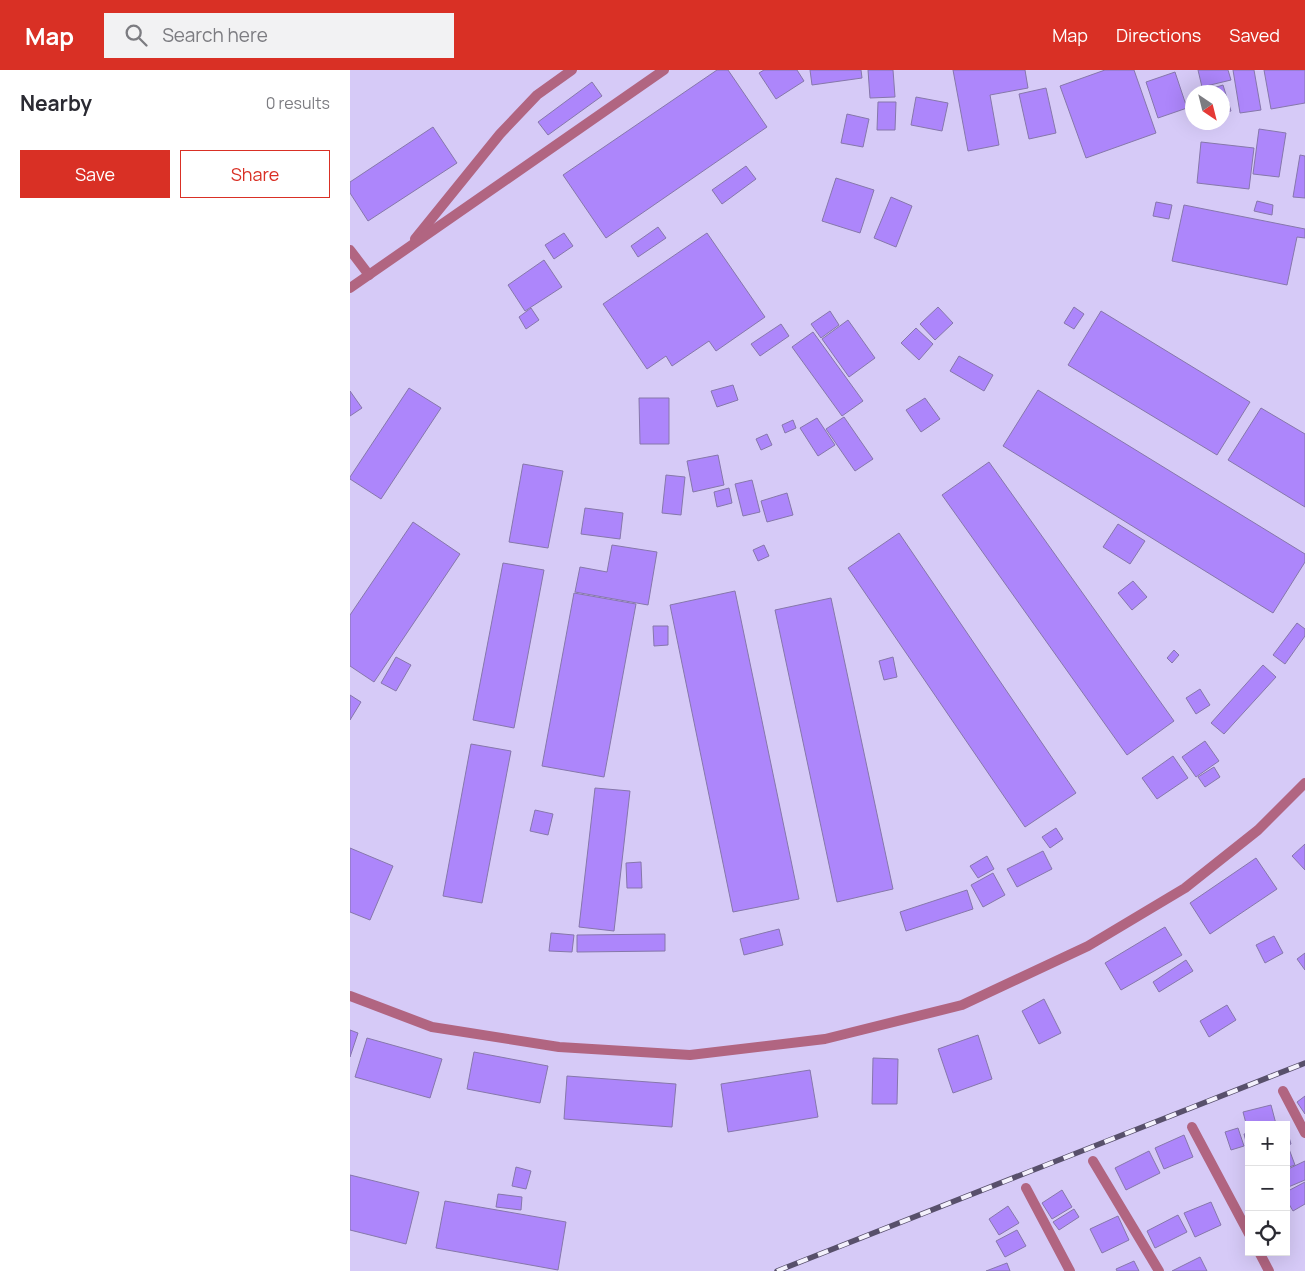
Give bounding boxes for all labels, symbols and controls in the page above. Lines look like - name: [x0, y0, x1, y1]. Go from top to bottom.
- search box: [104, 13, 454, 58]
- text: Map: [25, 19, 74, 52]
- icon: search: [122, 21, 150, 49]
- text: Search here: [162, 22, 268, 48]
- text: Map: [1052, 23, 1088, 47]
- text: Directions: [1116, 23, 1201, 47]
- text: Saved: [1229, 23, 1280, 47]
- north arrow: [1185, 85, 1230, 130]
- text: Nearby: [20, 89, 92, 117]
- text: 0 results: [266, 92, 330, 114]
- button: Save: [20, 150, 170, 198]
- button: Share: [180, 150, 330, 198]
- map controls: [1245, 1121, 1290, 1256]
- button: +: [1245, 1121, 1290, 1166]
- button: −: [1245, 1166, 1290, 1211]
- button: locate: [1245, 1211, 1290, 1256]

